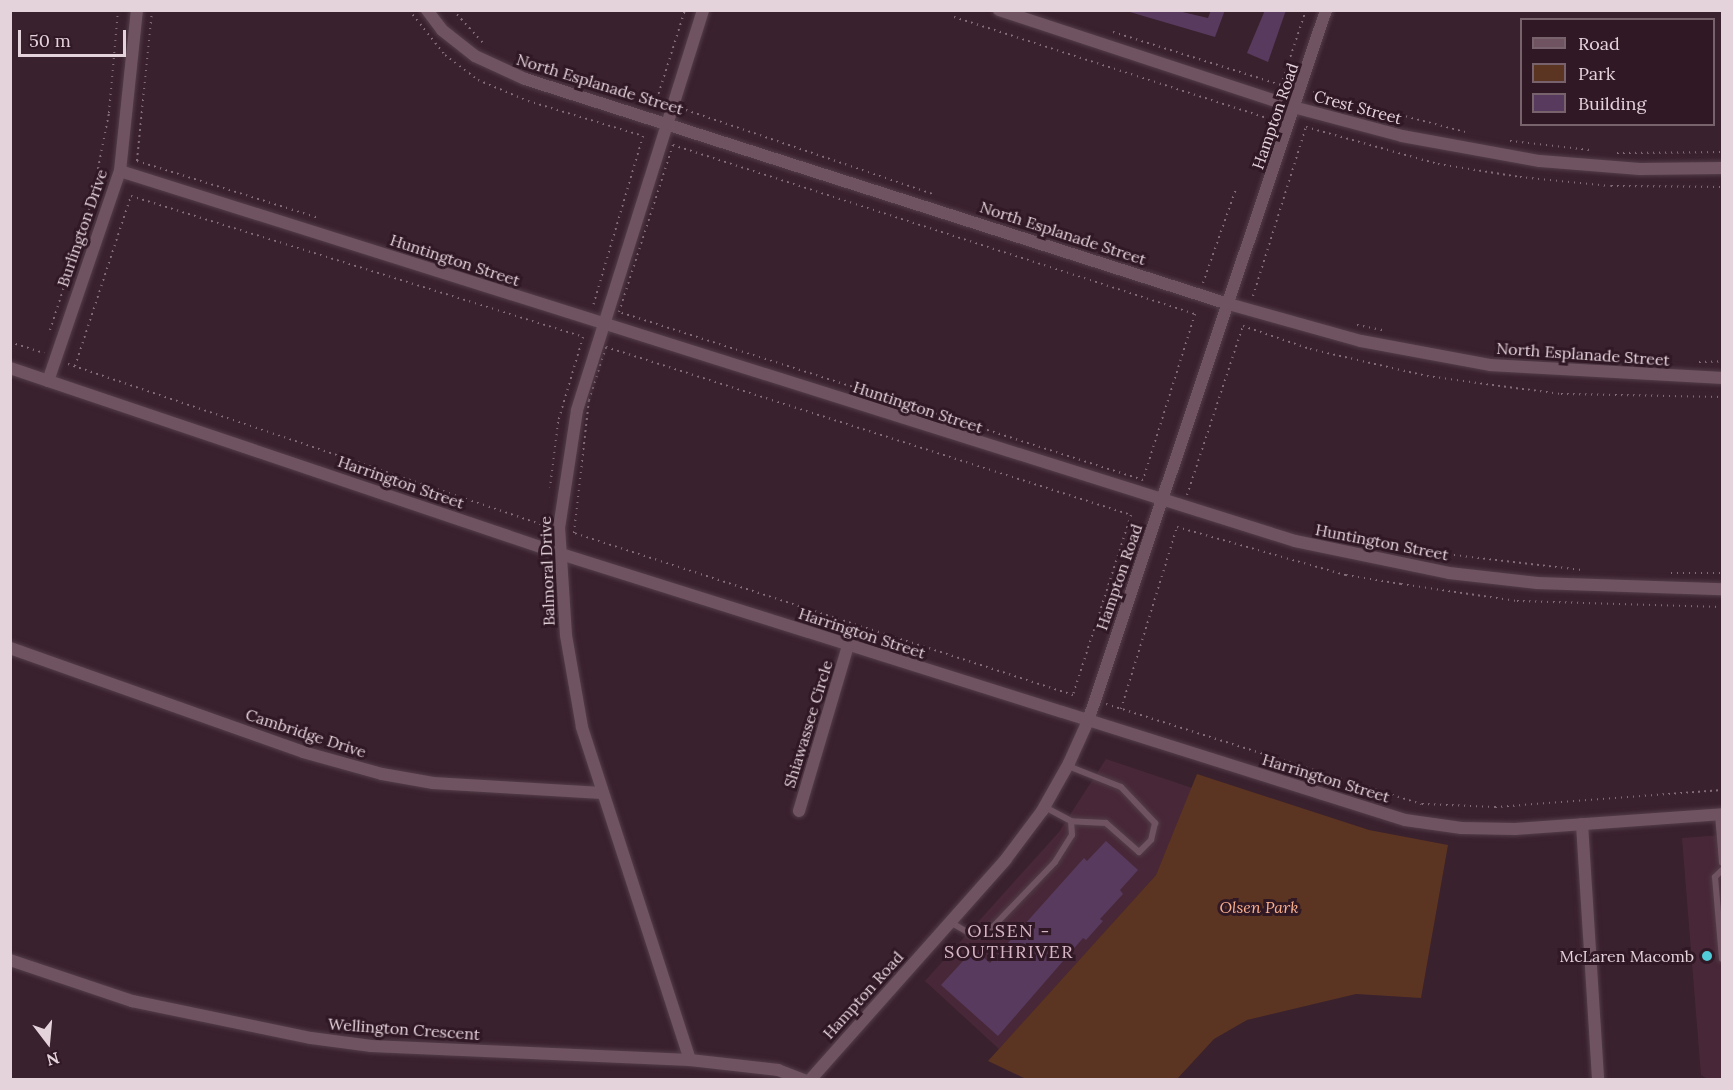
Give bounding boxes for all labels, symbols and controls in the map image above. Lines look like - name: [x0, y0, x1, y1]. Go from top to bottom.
- scale bar: [21, 18, 129, 56]
- legend: [1520, 18, 1715, 126]
- text: 50 m: [29, 29, 71, 52]
- text: Road: [1578, 32, 1620, 55]
- street label: North Esplanade Street: [514, 49, 686, 119]
- street label: Hampton Road: [1248, 60, 1302, 172]
- text: Park: [1578, 62, 1615, 85]
- street label: Crest Street: [1312, 86, 1404, 128]
- text: Building: [1578, 92, 1646, 115]
- street label: Burlington Drive: [53, 167, 111, 289]
- street label: North Esplanade Street: [977, 197, 1149, 269]
- street label: Huntington Street: [388, 230, 522, 290]
- street label: North Esplanade Street: [1496, 338, 1670, 370]
- street label: Huntington Street: [851, 377, 985, 437]
- street label: Harrington Street: [335, 451, 467, 513]
- street label: Balmoral Drive: [535, 516, 559, 626]
- street label: Huntington Street: [1314, 520, 1450, 564]
- street label: Hampton Road: [1092, 521, 1146, 633]
- street label: Harrington Street: [796, 603, 928, 663]
- street label: Shiawassee Circle: [779, 658, 837, 790]
- street label: Cambridge Drive: [243, 704, 369, 762]
- street label: Harrington Street: [1260, 749, 1392, 807]
- park label: Olsen Park: [1219, 897, 1299, 917]
- district label: OLSEN - SOUTHRIVER: [944, 921, 1074, 964]
- place label: McLaren Macomb: [1560, 946, 1694, 966]
- street label: Hampton Road: [819, 947, 907, 1043]
- marker: McLaren Macomb: [1698, 947, 1716, 965]
- north arrow: [18, 1012, 78, 1072]
- street label: Wellington Crescent: [327, 1014, 481, 1044]
- text: N: [44, 1048, 62, 1071]

